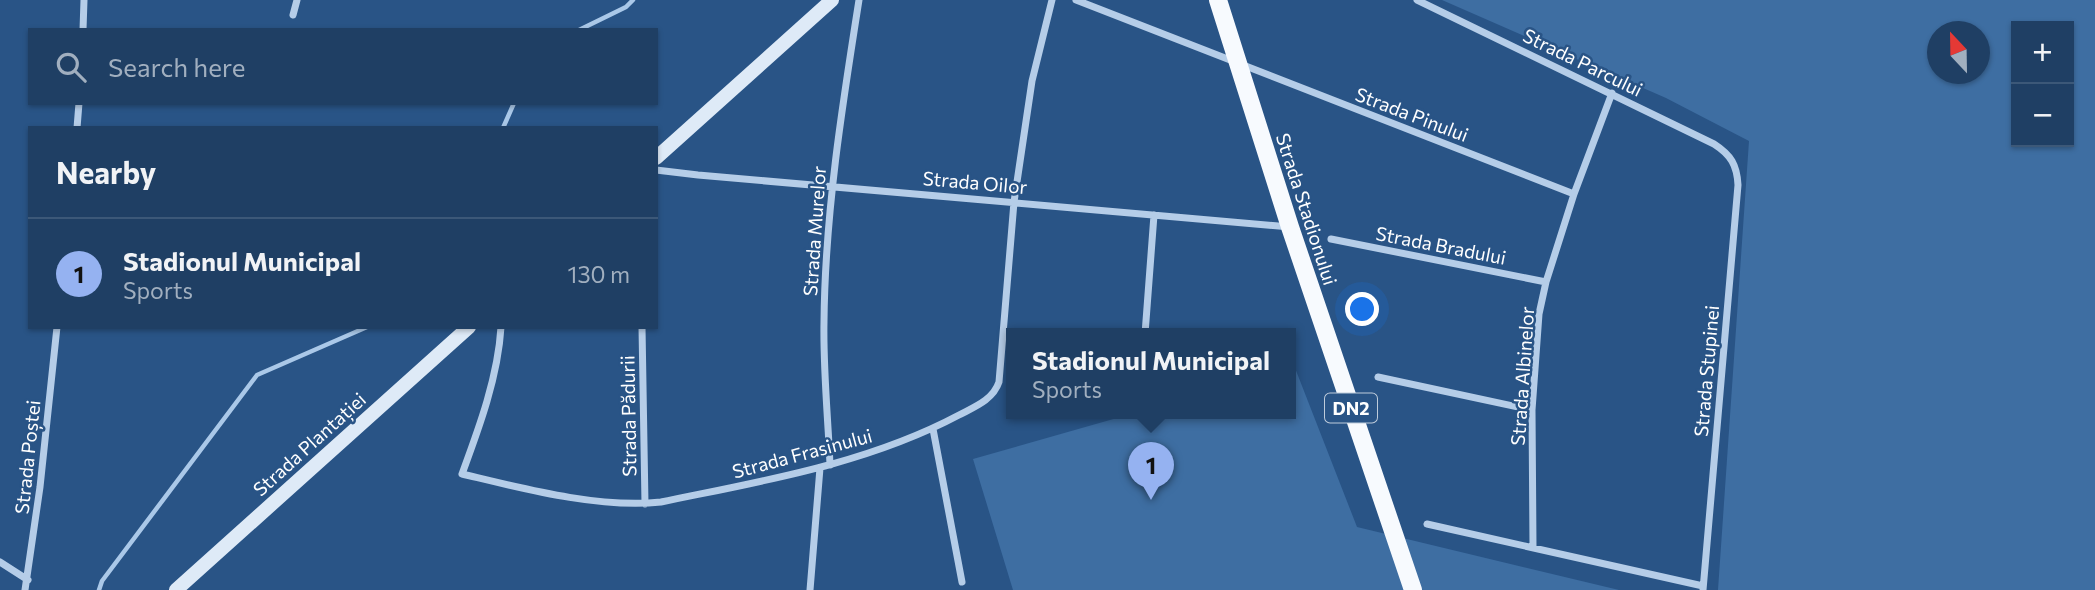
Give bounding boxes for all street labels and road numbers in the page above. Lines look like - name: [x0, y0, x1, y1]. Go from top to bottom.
- street label: Strada Parcului: [1519, 23, 1647, 101]
- street label: Strada Pinului: [1352, 82, 1472, 146]
- street label: Strada Stadionului: [1272, 130, 1342, 288]
- street label: Strada Murelor: [798, 165, 830, 297]
- street label: Strada Oilor: [922, 166, 1029, 198]
- street label: Strada Bradului: [1374, 221, 1508, 269]
- street label: Strada Stupinei: [1689, 304, 1723, 438]
- street label: Strada Albinelor: [1506, 305, 1538, 446]
- street label: Strada Pădurii: [615, 355, 641, 477]
- street label: Strada Plantației: [248, 387, 371, 502]
- road number: DN2: [1325, 394, 1377, 422]
- street label: Strada Poștei: [10, 399, 46, 515]
- street label: Strada Frasinului: [730, 423, 874, 483]

